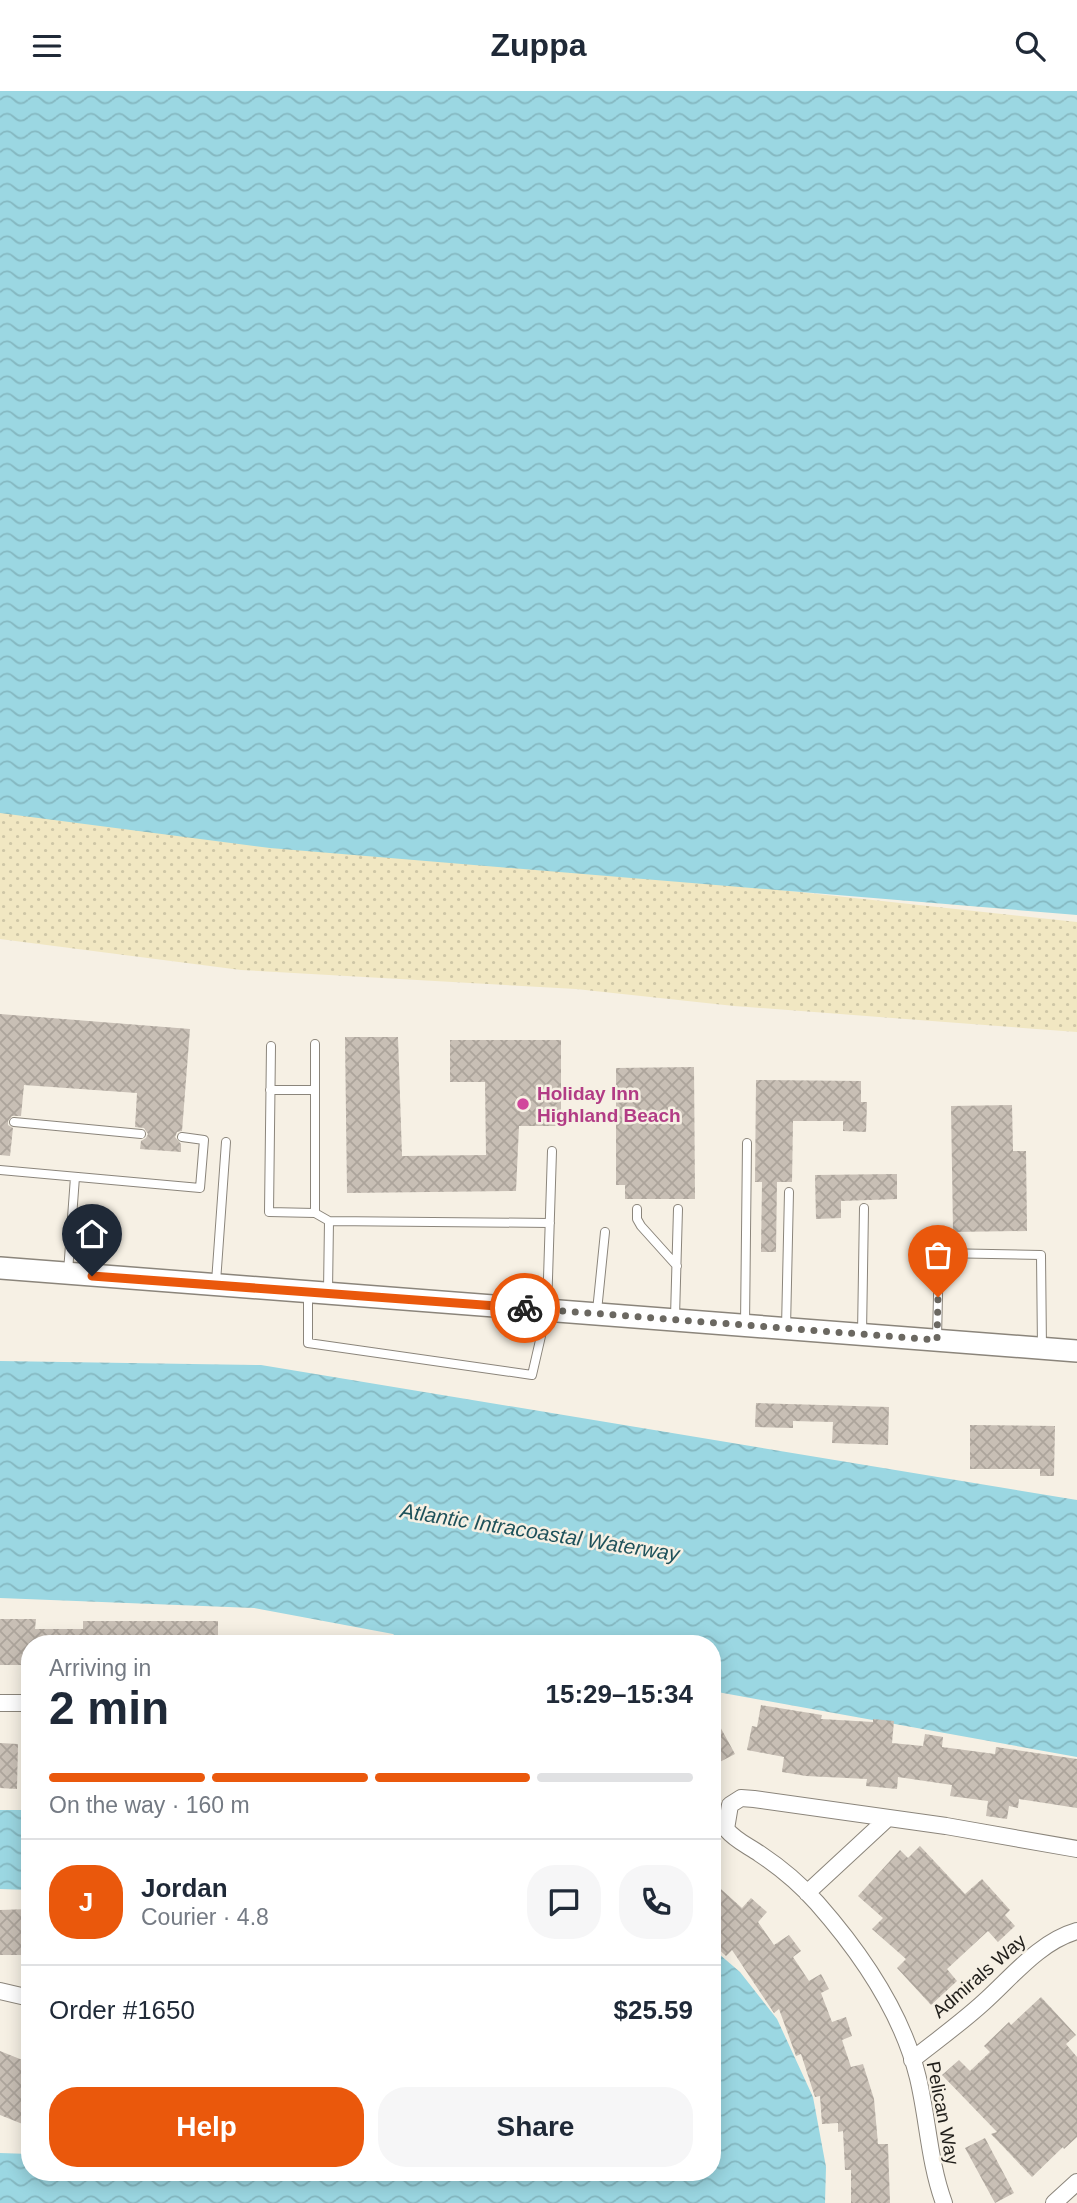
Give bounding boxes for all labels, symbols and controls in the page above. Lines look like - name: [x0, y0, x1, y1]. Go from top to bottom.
- icon: menu: [28, 27, 66, 65]
- text: Zuppa: [491, 27, 586, 63]
- icon: search: [1011, 27, 1049, 65]
- place label: Holiday Inn Highland Beach: [537, 1083, 681, 1126]
- marker: Holiday Inn Highland Beach: [515, 1096, 531, 1112]
- pin: [62, 1204, 122, 1276]
- icon: home: [73, 1215, 111, 1253]
- pin: [908, 1225, 968, 1297]
- icon: bag: [919, 1236, 957, 1274]
- courier: [490, 1273, 560, 1343]
- icon: bike: [506, 1289, 544, 1327]
- water label: Atlantic Intracoastal Waterway: [397, 1498, 683, 1566]
- text: Arriving in: [49, 1655, 151, 1681]
- text: 15:29–15:34: [546, 1679, 693, 1709]
- text: 2 min: [49, 1682, 169, 1734]
- text: On the way · 160 m: [49, 1792, 250, 1818]
- button: chat: [527, 1865, 601, 1939]
- button: phone: [619, 1865, 693, 1939]
- text: Jordan: [141, 1873, 228, 1903]
- text: J: [79, 1887, 93, 1917]
- text: Courier · 4.8: [141, 1904, 269, 1930]
- street label: Admirals Way: [928, 1930, 1030, 2022]
- text: Order #1650: [49, 1995, 195, 2025]
- text: $25.59: [613, 1995, 693, 2025]
- street label: Pelican Way: [923, 2060, 963, 2167]
- button: Help: [49, 2087, 364, 2167]
- button: Share: [378, 2087, 693, 2167]

